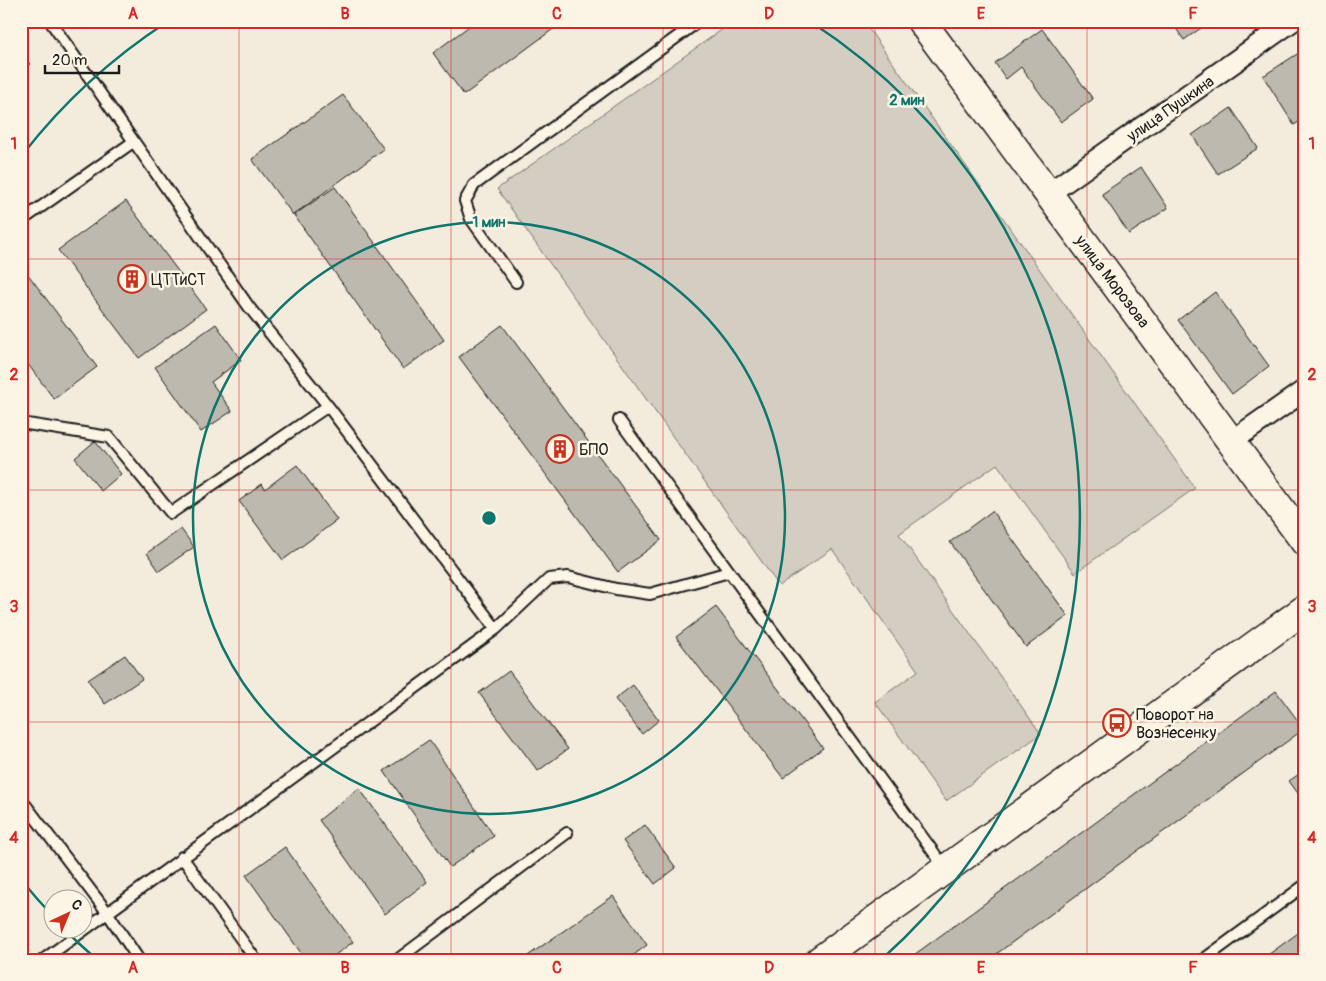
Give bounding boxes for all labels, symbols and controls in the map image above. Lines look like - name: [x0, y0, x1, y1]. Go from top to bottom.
- text: A: [128, 4, 139, 24]
- text: B: [340, 4, 350, 24]
- text: C: [552, 4, 562, 24]
- text: D: [764, 4, 774, 24]
- text: E: [977, 4, 986, 24]
- text: F: [1188, 4, 1198, 24]
- scale bar: [45, 42, 119, 74]
- text: 20 m: [52, 51, 87, 70]
- street label: улица Пушкина: [1122, 71, 1218, 147]
- text: 2 мин: [889, 91, 925, 110]
- text: 1: [11, 134, 17, 154]
- text: 1: [1309, 134, 1315, 154]
- text: 1 мин: [472, 213, 506, 232]
- street label: улица Морозова: [1070, 230, 1154, 332]
- building icon: ЦТТиСТ: [117, 264, 147, 294]
- place label: ЦТТиСТ: [151, 270, 206, 290]
- text: 2: [10, 365, 19, 385]
- text: 2: [1308, 365, 1317, 385]
- building icon: БПО: [545, 434, 575, 464]
- place label: БПО: [579, 440, 608, 460]
- centre of rings: [480, 509, 498, 527]
- text: 3: [10, 597, 19, 617]
- text: 3: [1308, 597, 1317, 617]
- place label: Поворот на Вознесенку: [1136, 705, 1216, 743]
- bus stop icon: Поворот на Вознесенку: [1102, 708, 1132, 738]
- text: 4: [9, 828, 19, 848]
- text: 4: [1307, 828, 1317, 848]
- north arrow: [42, 888, 92, 938]
- text: С: [68, 896, 86, 914]
- text: A: [128, 958, 139, 978]
- text: B: [340, 958, 350, 978]
- text: C: [552, 958, 562, 978]
- text: D: [764, 958, 774, 978]
- text: E: [977, 958, 986, 978]
- text: F: [1188, 958, 1198, 978]

